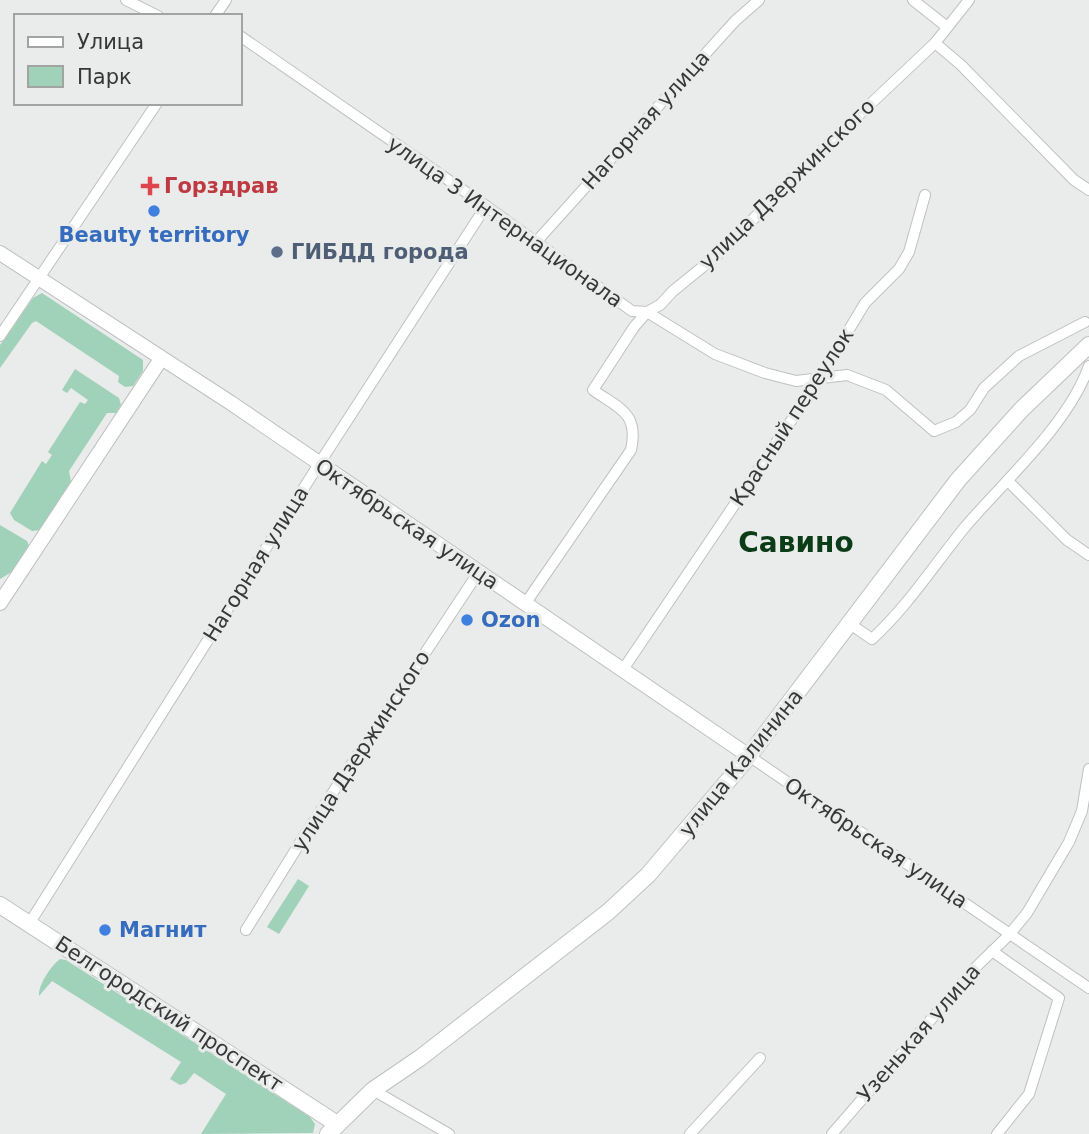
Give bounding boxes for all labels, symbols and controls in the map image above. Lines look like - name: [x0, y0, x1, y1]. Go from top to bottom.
- legend: [14, 14, 242, 105]
- text: Улица: [77, 30, 144, 54]
- street label: Нагорная улица: [577, 46, 715, 194]
- text: Парк: [77, 65, 132, 89]
- street label: улица Дзержинского: [694, 94, 880, 274]
- street label: улица 3 Интернационала: [383, 131, 627, 313]
- place label: Горздрав: [164, 174, 279, 198]
- marker: Горздрав: [142, 178, 158, 194]
- marker: Beauty territory: [146, 203, 162, 219]
- place label: Beauty territory: [58, 223, 250, 247]
- place label: ГИБДД города: [291, 240, 469, 264]
- marker: ГИБДД города: [269, 244, 285, 260]
- street label: Красный переулок: [725, 323, 859, 511]
- street label: Октябрьская улица: [311, 454, 503, 594]
- street label: Нагорная улица: [199, 482, 313, 646]
- district label: Савино: [738, 526, 854, 559]
- place label: Ozon: [481, 608, 540, 632]
- marker: Ozon: [459, 612, 475, 628]
- street label: улица Дзержинского: [287, 646, 435, 856]
- street label: улица Калинина: [674, 685, 808, 841]
- street label: Октябрьская улица: [780, 773, 972, 913]
- place label: Магнит: [119, 918, 207, 942]
- marker: Магнит: [97, 922, 113, 938]
- street label: Белгородский проспект: [51, 931, 287, 1097]
- street label: Узенькая улица: [853, 959, 985, 1107]

